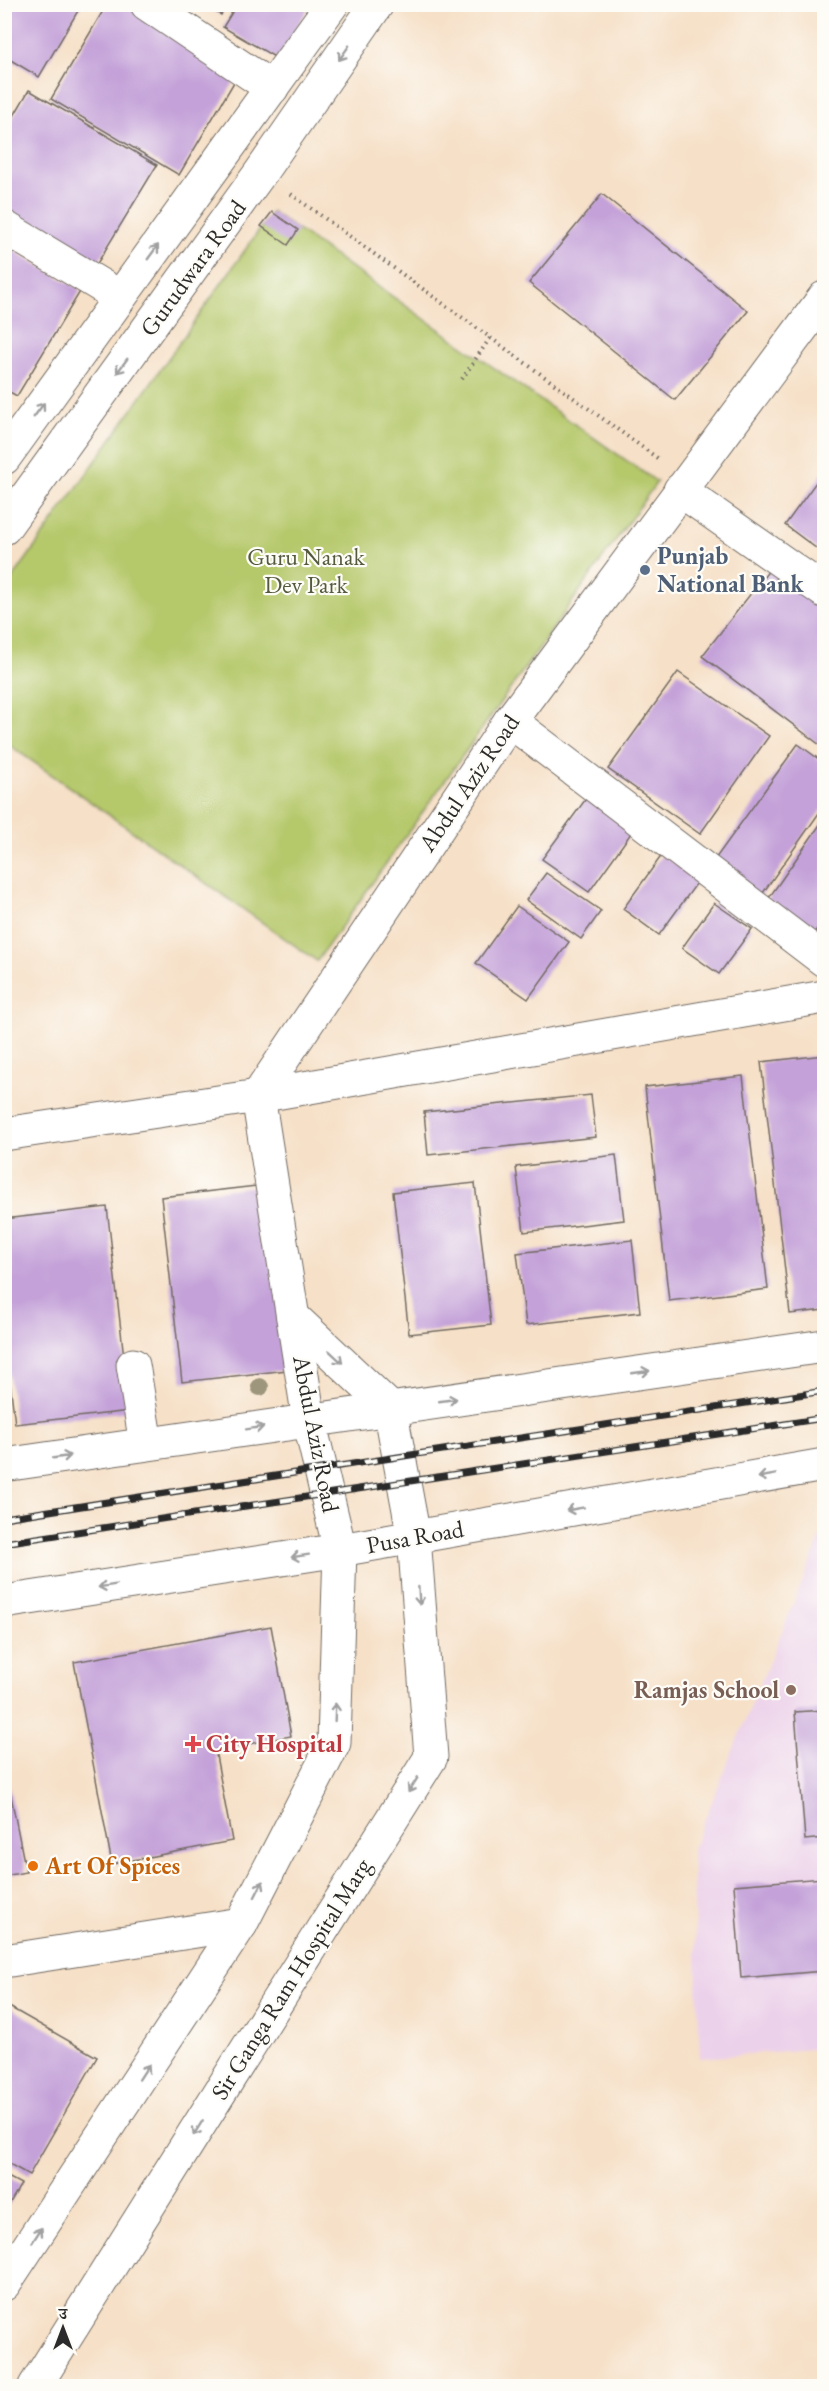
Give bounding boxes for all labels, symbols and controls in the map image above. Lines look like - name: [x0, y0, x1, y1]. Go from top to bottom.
- one-way arrow: [338, 44, 350, 60]
- street label: Gurudwara Road: [133, 193, 253, 342]
- one-way arrow: [147, 245, 159, 261]
- one-way arrow: [116, 358, 128, 374]
- one-way arrow: [33, 403, 45, 419]
- place label: Punjab National Bank: [657, 540, 804, 599]
- park label: Guru Nanak Dev Park: [247, 541, 366, 600]
- marker: Punjab National Bank: [638, 563, 652, 577]
- street label: Abdul Aziz Road: [411, 707, 526, 858]
- one-way arrow: [328, 1350, 343, 1364]
- street label: Abdul Aziz Road: [286, 1352, 347, 1516]
- one-way arrow: [631, 1367, 651, 1378]
- one-way arrow: [438, 1394, 458, 1405]
- one-way arrow: [245, 1422, 265, 1433]
- one-way arrow: [52, 1451, 72, 1462]
- one-way arrow: [758, 1470, 777, 1481]
- one-way arrow: [565, 1504, 585, 1515]
- street label: Pusa Road: [364, 1513, 467, 1560]
- one-way arrow: [290, 1551, 310, 1562]
- one-way arrow: [98, 1580, 117, 1591]
- one-way arrow: [413, 1585, 424, 1605]
- place label: Ramjas School: [634, 1674, 779, 1706]
- marker: Ramjas School: [784, 1683, 798, 1697]
- one-way arrow: [329, 1703, 340, 1723]
- place label: City Hospital: [206, 1728, 343, 1760]
- marker: City Hospital: [184, 1735, 202, 1753]
- one-way arrow: [407, 1776, 419, 1793]
- place label: Art Of Spices: [44, 1850, 180, 1881]
- street label: Sir Ganga Ram Hospital Marg: [204, 1852, 378, 2105]
- marker: Art Of Spices: [26, 1859, 40, 1873]
- one-way arrow: [254, 1881, 265, 1899]
- one-way arrow: [138, 2064, 150, 2081]
- one-way arrow: [191, 2119, 203, 2136]
- one-way arrow: [30, 2226, 43, 2243]
- north arrow: [33, 2298, 93, 2358]
- text: उ: [58, 2303, 69, 2324]

